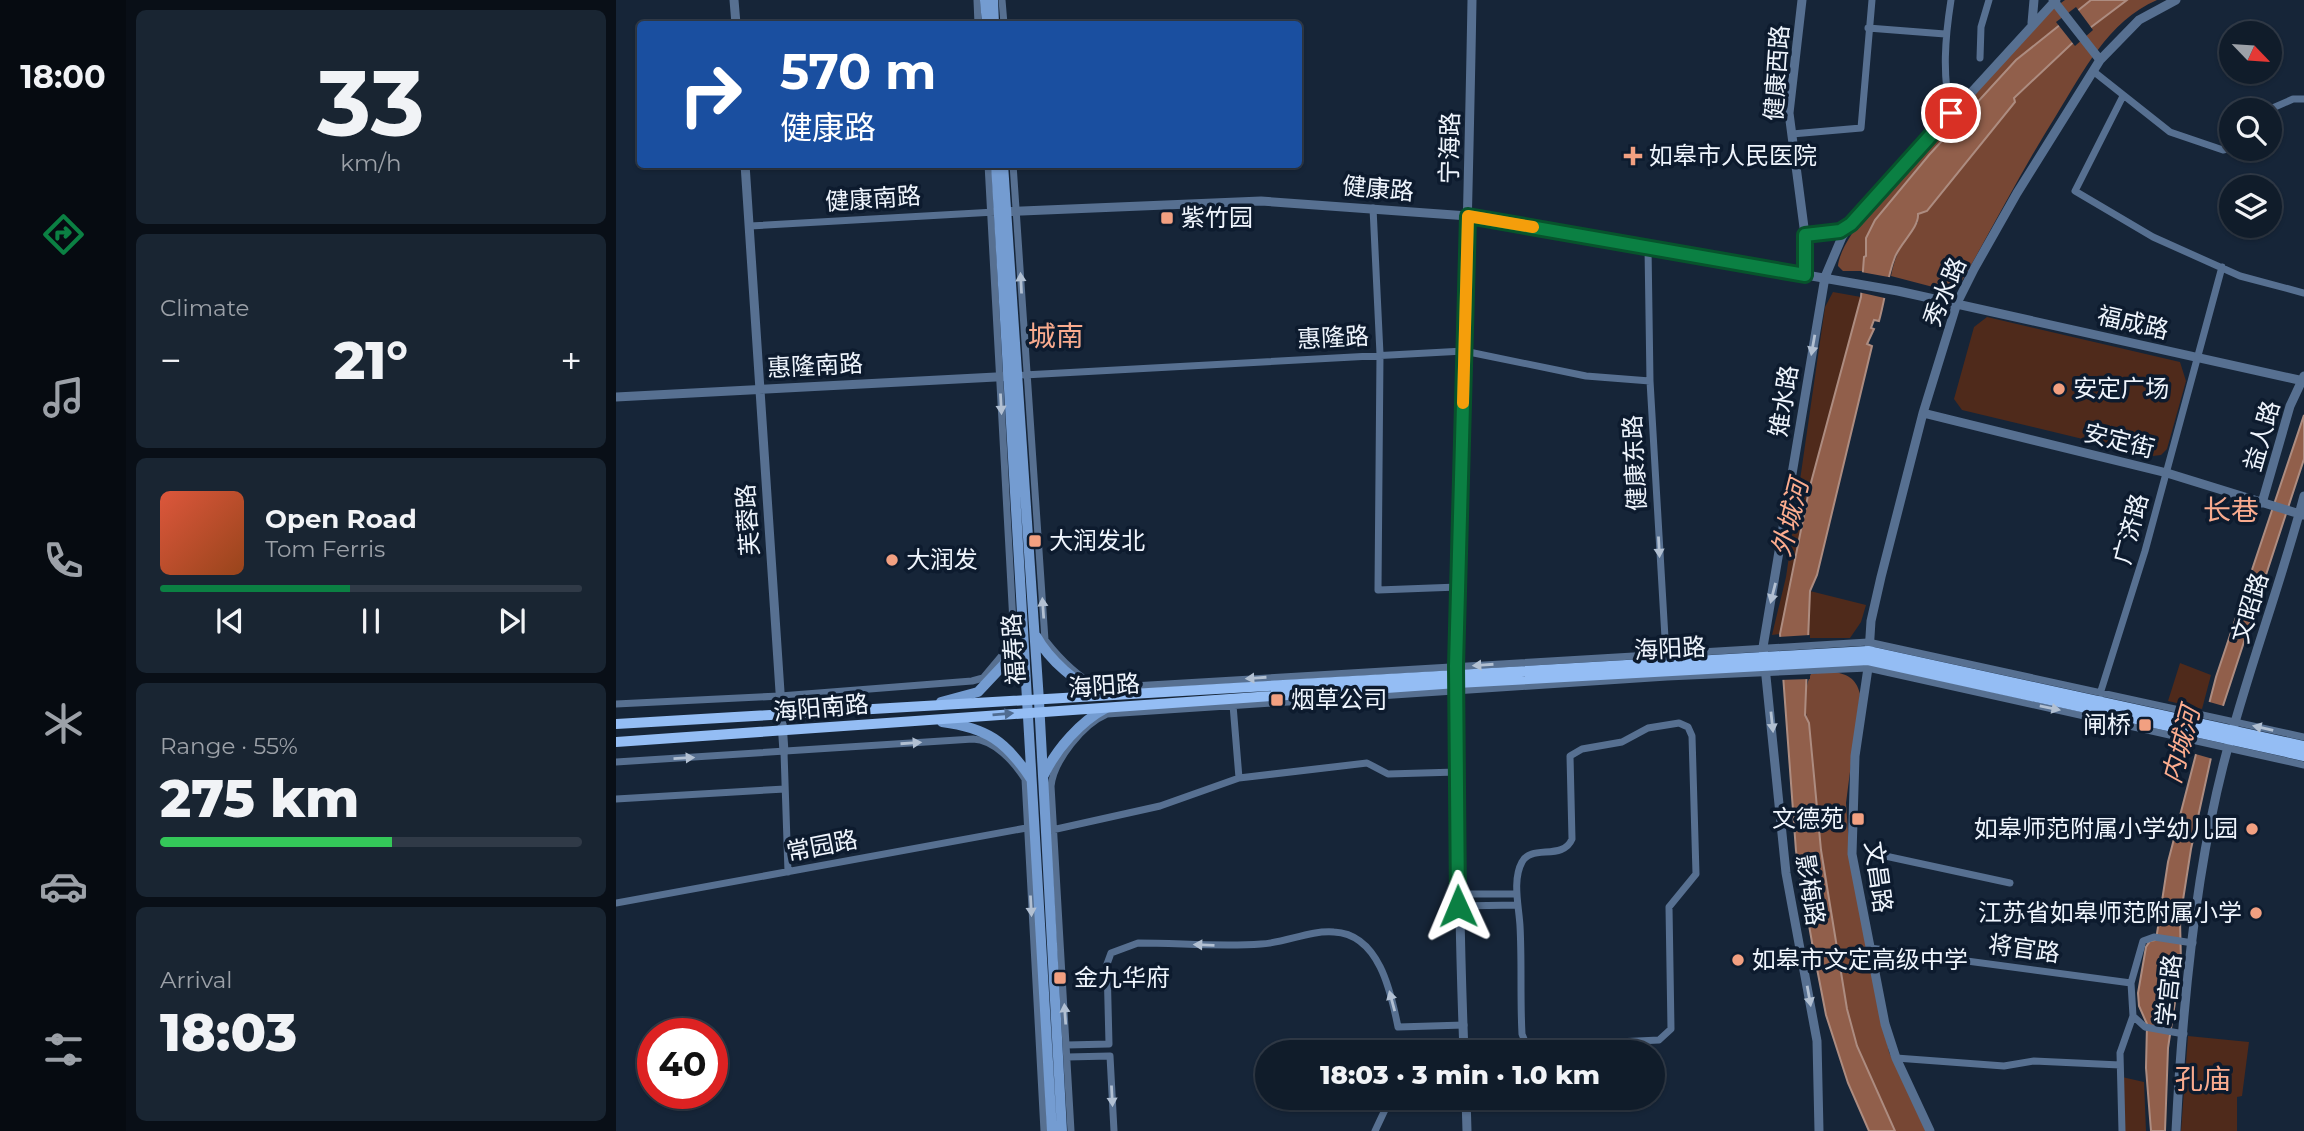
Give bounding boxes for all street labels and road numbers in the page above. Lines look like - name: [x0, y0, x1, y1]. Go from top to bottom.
- street label: 健康西路: [1759, 24, 1794, 122]
- street label: 宁海路: [1434, 112, 1465, 184]
- street label: 健康路: [1341, 171, 1415, 206]
- street label: 健康南路: [824, 181, 922, 216]
- street label: 秀水路: [1917, 253, 1972, 331]
- street label: 福成路: [2095, 300, 2171, 345]
- street label: 惠隆路: [1296, 321, 1370, 354]
- street label: 惠隆南路: [766, 349, 864, 382]
- street label: 雉水路: [1764, 363, 1803, 439]
- street label: 益人路: [2238, 397, 2285, 474]
- street label: 健康东路: [1618, 414, 1651, 512]
- street label: 安定街: [2081, 418, 2158, 463]
- street label: 芙蓉路: [731, 483, 764, 557]
- street label: 广济路: [2107, 490, 2154, 567]
- street label: 文昭路: [2225, 569, 2274, 647]
- street label: 福寿路: [997, 612, 1030, 686]
- street label: 海阳路: [1633, 632, 1707, 665]
- street label: 海阳路: [1067, 669, 1141, 702]
- street label: 海阳南路: [772, 689, 870, 726]
- street label: 常园路: [784, 824, 860, 867]
- street label: 文昌路: [1859, 839, 1898, 915]
- street label: 影梅路: [1791, 852, 1830, 928]
- street label: 将官路: [1986, 929, 2062, 968]
- street label: 学宫路: [2150, 953, 2187, 1027]

